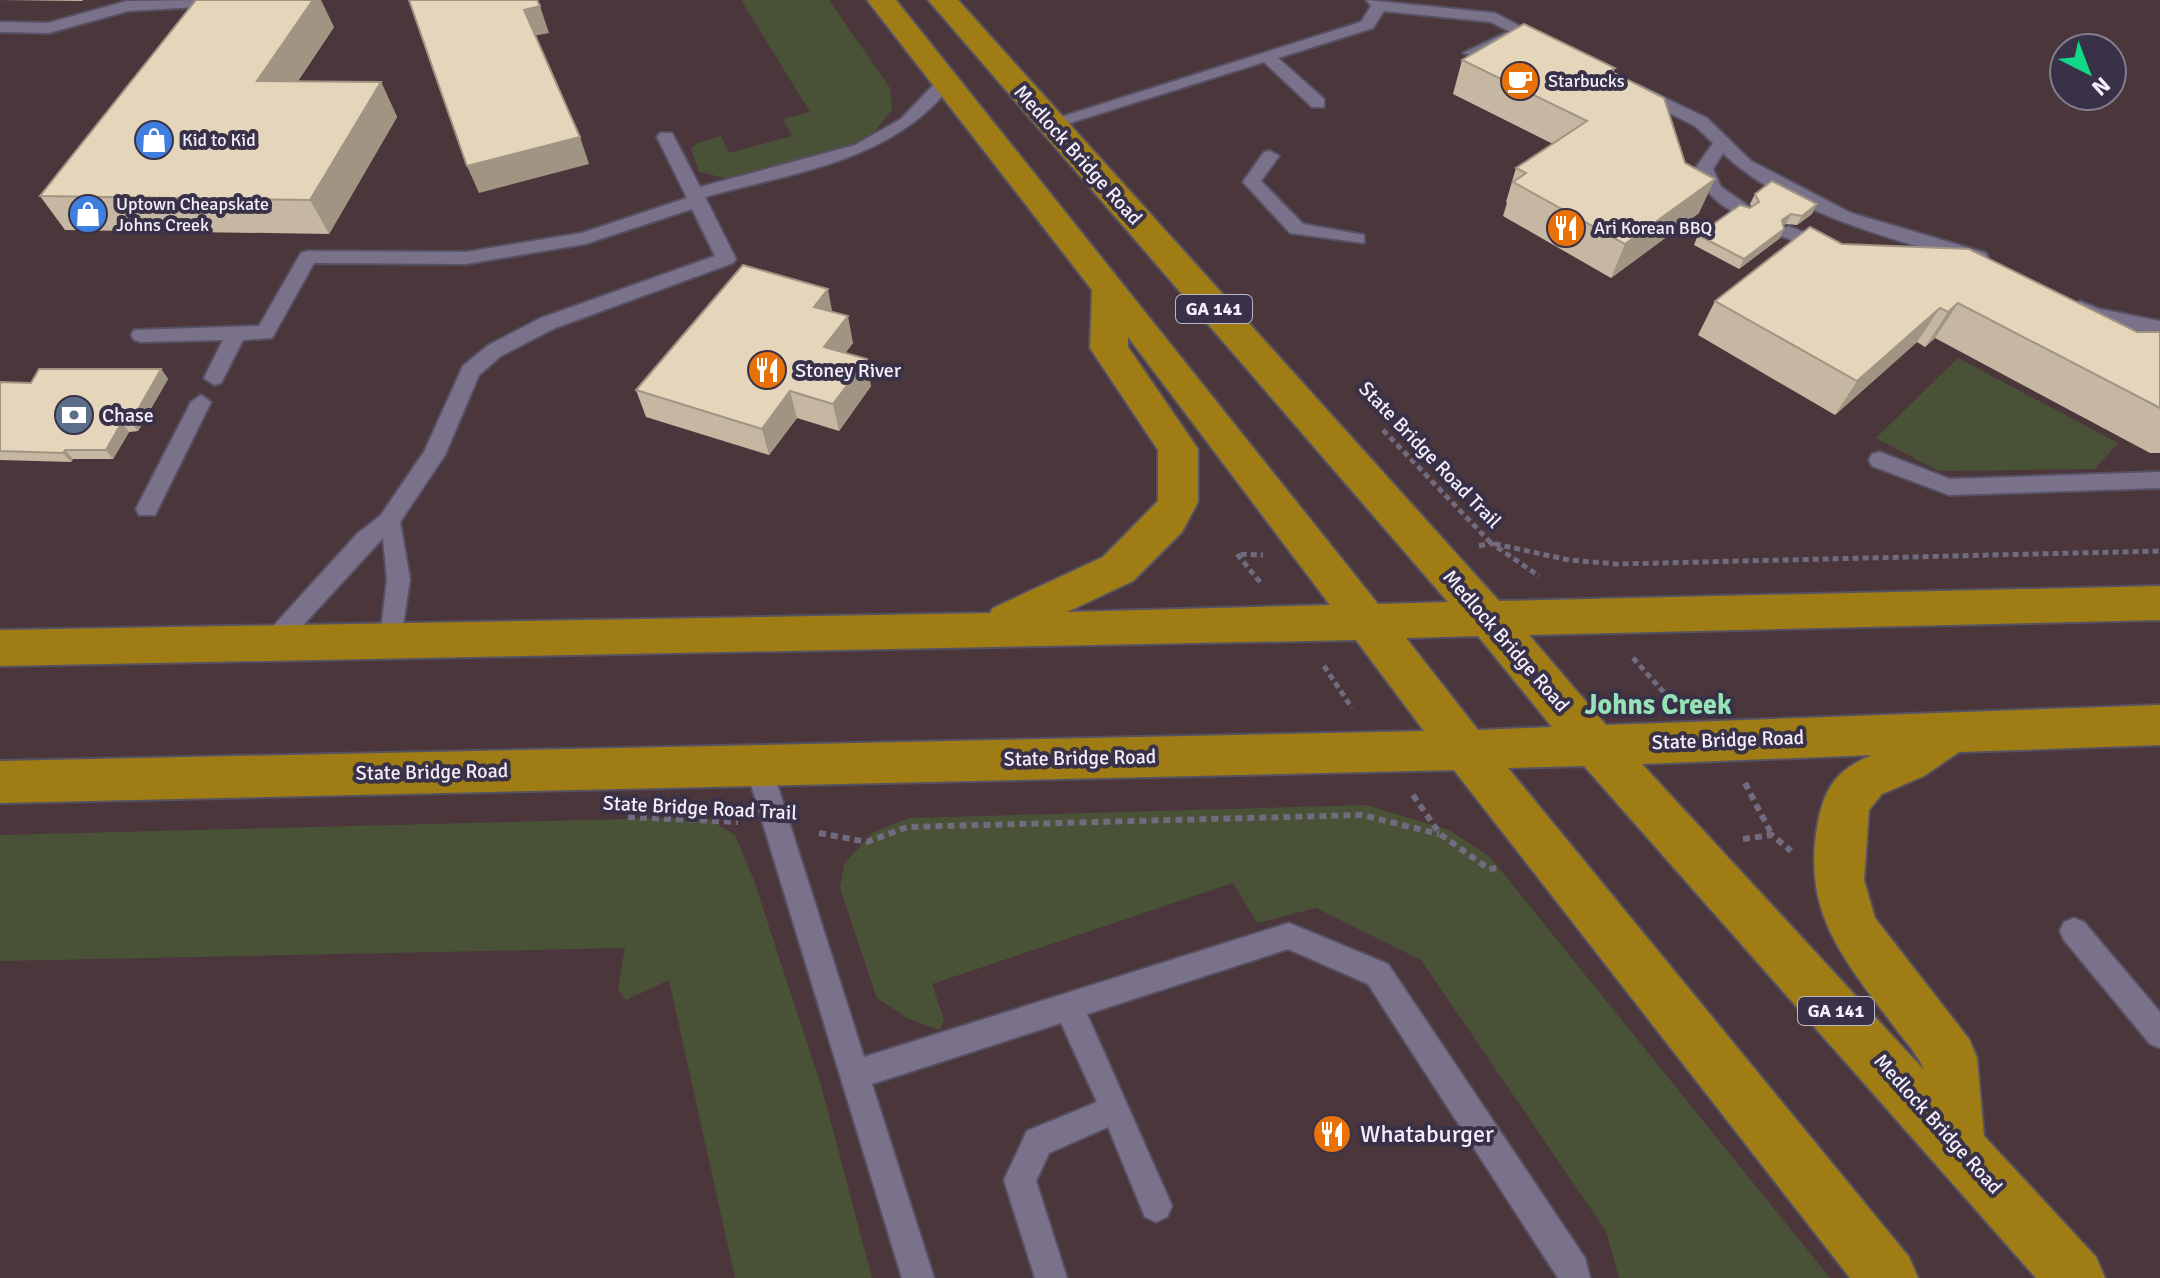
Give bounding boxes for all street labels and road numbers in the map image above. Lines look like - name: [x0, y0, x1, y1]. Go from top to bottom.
- street label: Medlock Bridge Road: [1008, 80, 1148, 230]
- road number: GA 141: [1176, 295, 1252, 323]
- street label: State Bridge Road Trail: [1353, 376, 1507, 534]
- street label: Medlock Bridge Road: [1438, 565, 1574, 717]
- street label: State Bridge Road: [1651, 725, 1805, 755]
- street label: State Bridge Road: [1004, 744, 1156, 772]
- street label: State Bridge Road: [356, 758, 508, 786]
- street label: State Bridge Road Trail: [602, 790, 798, 826]
- road number: GA 141: [1798, 997, 1874, 1025]
- street label: Medlock Bridge Road: [1868, 1049, 2008, 1199]

